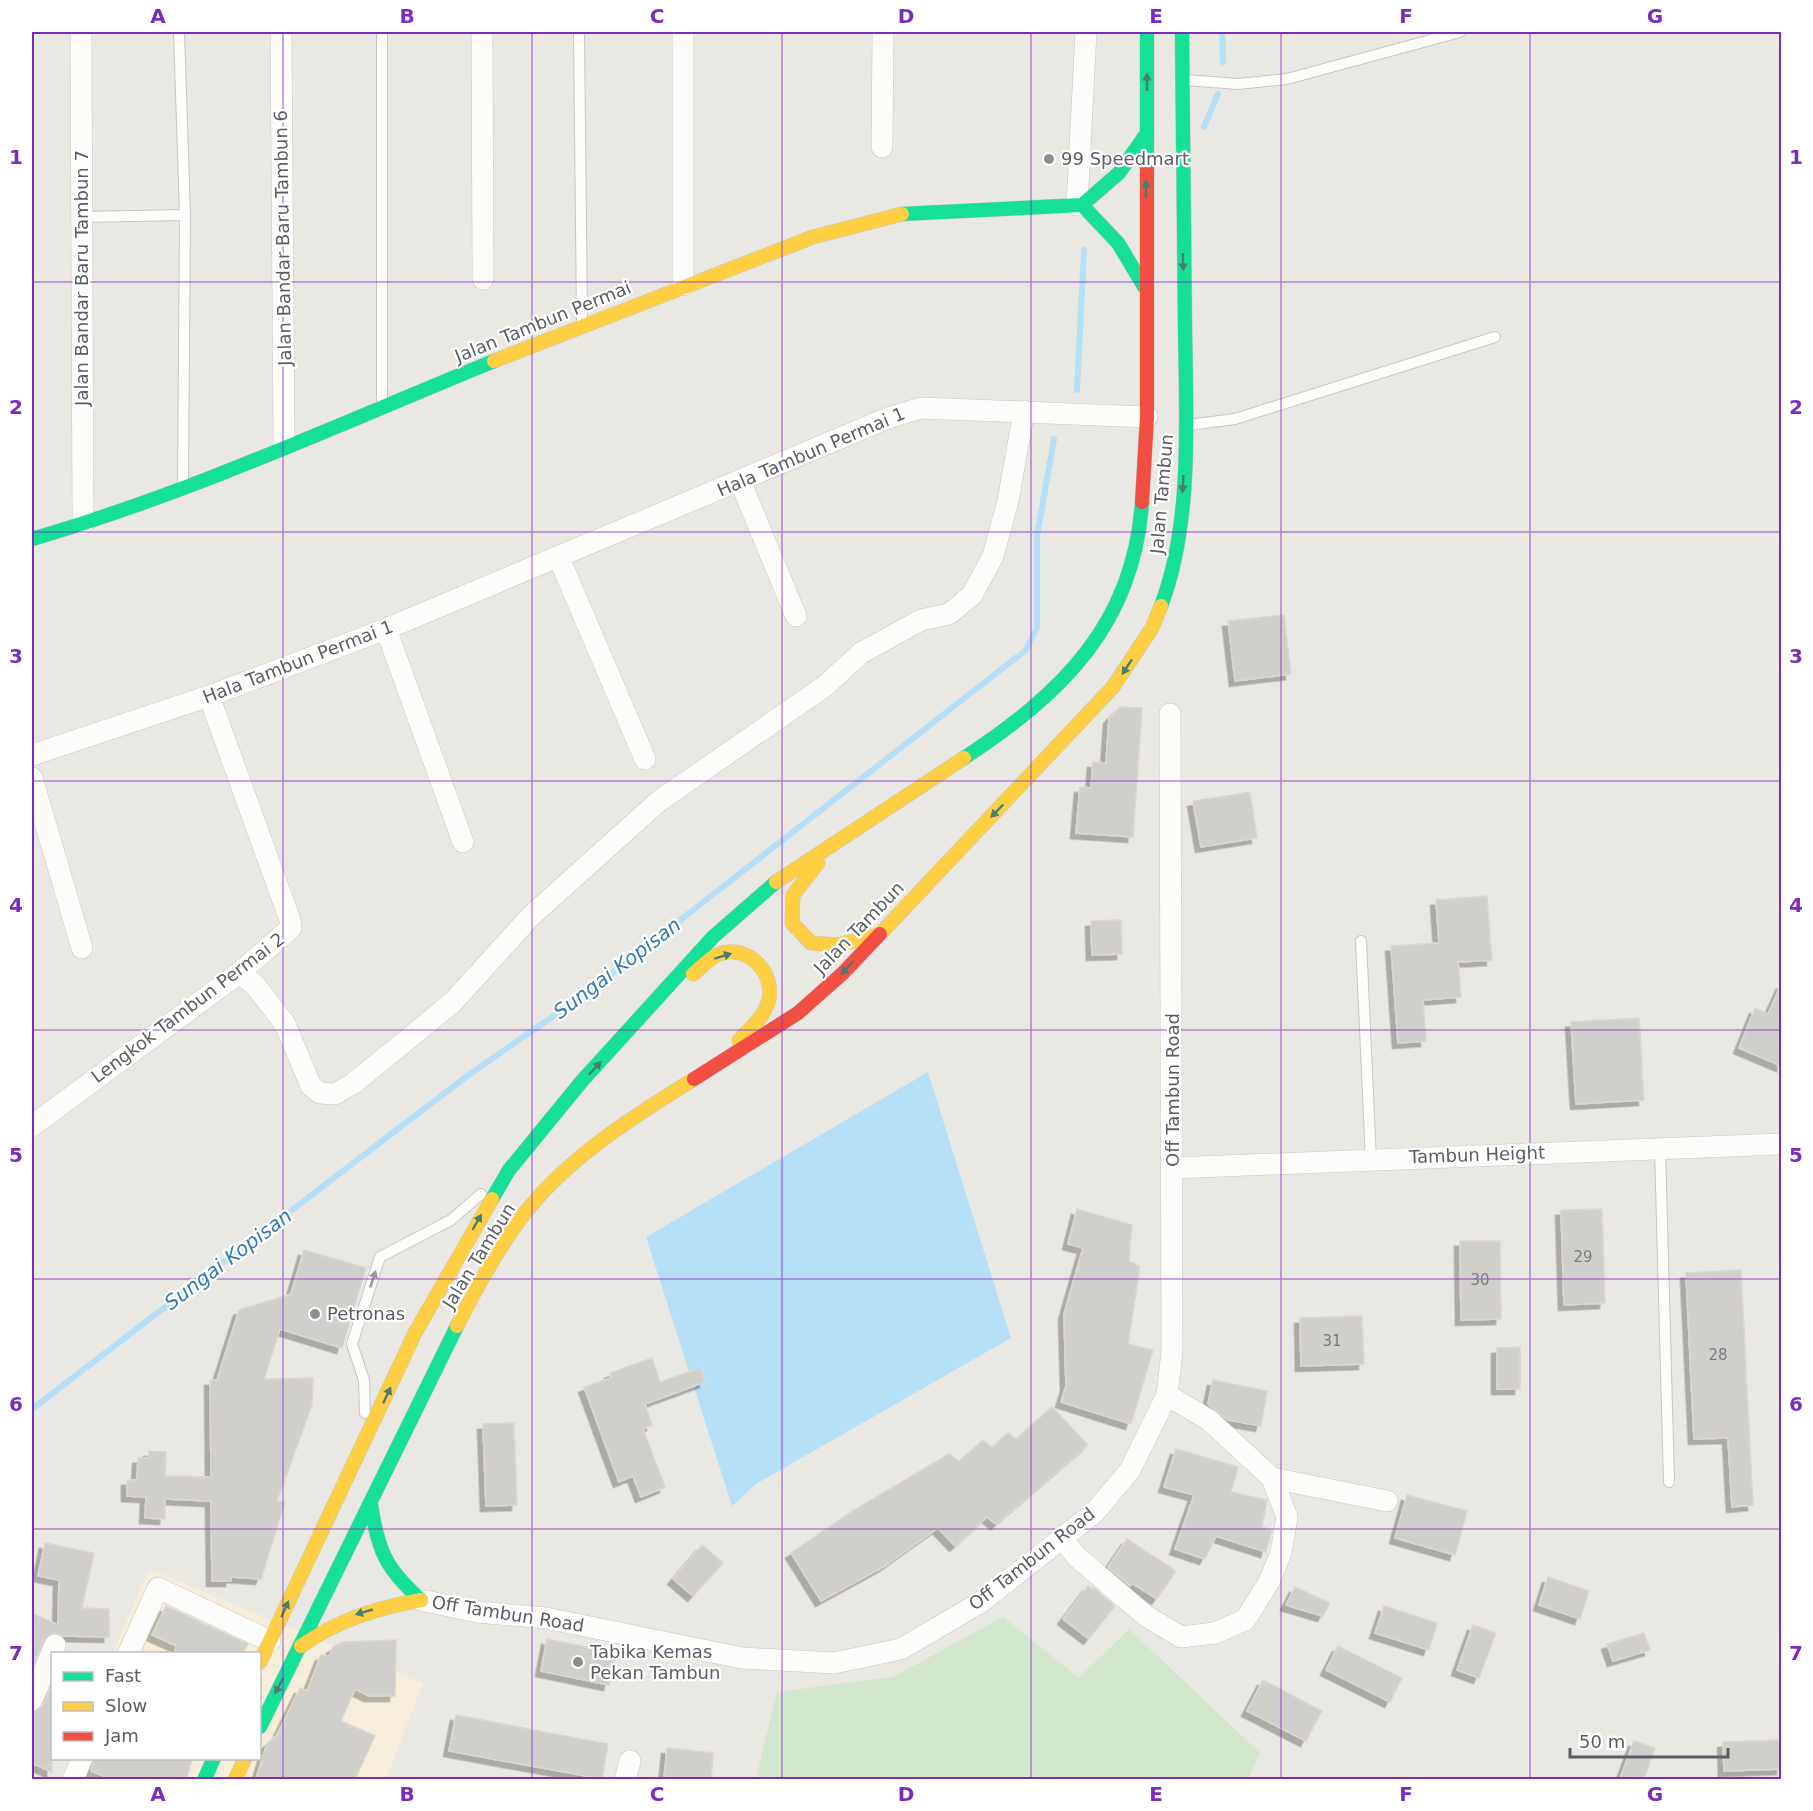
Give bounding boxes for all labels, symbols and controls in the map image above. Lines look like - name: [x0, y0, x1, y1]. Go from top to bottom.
- text: A: [150, 4, 166, 28]
- text: B: [399, 4, 415, 28]
- text: C: [650, 4, 664, 28]
- text: D: [898, 4, 914, 28]
- text: E: [1149, 4, 1163, 28]
- text: F: [1399, 4, 1413, 28]
- text: G: [1647, 4, 1663, 28]
- one-way arrow: [1142, 73, 1152, 92]
- street label: Jalan Bandar Baru Tambun 6: [270, 110, 295, 367]
- text: 1: [9, 145, 23, 169]
- text: 1: [1789, 145, 1803, 169]
- place label: 99 Speedmart: [1061, 148, 1189, 169]
- street label: Jalan Bandar Baru Tambun 7: [71, 150, 92, 407]
- marker: 99 Speedmart: [1042, 152, 1056, 166]
- one-way arrow: [1141, 180, 1151, 199]
- one-way arrow: [1178, 253, 1188, 272]
- street label: Jalan Tambun Permai: [451, 277, 634, 367]
- text: 2: [9, 395, 23, 419]
- text: 2: [1789, 395, 1803, 419]
- street label: Hala Tambun Permai 1: [714, 402, 908, 501]
- street label: Jalan Tambun: [1146, 433, 1177, 556]
- one-way arrow: [1178, 474, 1187, 493]
- street label: Hala Tambun Permai 1: [200, 616, 396, 708]
- text: 3: [9, 644, 23, 668]
- text: 3: [1789, 644, 1803, 668]
- one-way arrow: [1121, 658, 1132, 675]
- one-way arrow: [990, 804, 1004, 818]
- street label: Jalan Tambun: [809, 877, 908, 979]
- text: 4: [9, 893, 23, 917]
- text: 4: [1789, 893, 1803, 917]
- water label: Sungai Kopisan: [549, 912, 685, 1024]
- street label: Lengkok Tambun Permai 2: [87, 928, 288, 1087]
- one-way arrow: [714, 951, 732, 960]
- one-way arrow: [841, 960, 855, 974]
- street label: Off Tambun Road: [1162, 1013, 1183, 1167]
- one-way arrow: [587, 1061, 601, 1075]
- street label: Tambun Height: [1408, 1142, 1545, 1167]
- text: 5: [9, 1143, 23, 1167]
- text: 5: [1789, 1143, 1803, 1167]
- street label: Jalan Tambun: [437, 1199, 519, 1313]
- water label: Sungai Kopisan: [160, 1203, 296, 1315]
- one-way arrow: [471, 1214, 482, 1230]
- house number: 29: [1573, 1248, 1593, 1266]
- one-way arrow: [369, 1270, 378, 1288]
- house number: 30: [1470, 1271, 1490, 1289]
- place label: Petronas: [327, 1303, 405, 1324]
- marker: Petronas: [308, 1307, 322, 1321]
- house number: 31: [1322, 1332, 1342, 1350]
- house number: 28: [1708, 1346, 1728, 1364]
- one-way arrow: [382, 1387, 391, 1404]
- text: 6: [9, 1392, 23, 1416]
- text: 6: [1789, 1392, 1803, 1416]
- street label: Off Tambun Road: [965, 1503, 1099, 1614]
- street label: Off Tambun Road: [430, 1591, 586, 1636]
- one-way arrow: [280, 1600, 290, 1618]
- one-way arrow: [355, 1608, 373, 1617]
- text: 7: [9, 1641, 23, 1665]
- place label: Tabika Kemas Pekan Tambun: [589, 1641, 720, 1683]
- text: 7: [1789, 1641, 1803, 1665]
- legend: [51, 1652, 261, 1760]
- marker: Tabika Kemas Pekan Tambun: [571, 1655, 585, 1669]
- text: Fast: [105, 1665, 141, 1686]
- one-way arrow: [274, 1678, 284, 1695]
- text: Slow: [105, 1695, 147, 1716]
- scale bar: [1570, 1721, 1728, 1759]
- text: Jam: [104, 1725, 139, 1746]
- text: 50 m: [1579, 1731, 1625, 1752]
- text: A: [150, 1782, 166, 1806]
- text: B: [399, 1782, 415, 1806]
- text: C: [650, 1782, 664, 1806]
- text: D: [898, 1782, 914, 1806]
- text: E: [1149, 1782, 1163, 1806]
- text: F: [1399, 1782, 1413, 1806]
- text: G: [1647, 1782, 1663, 1806]

